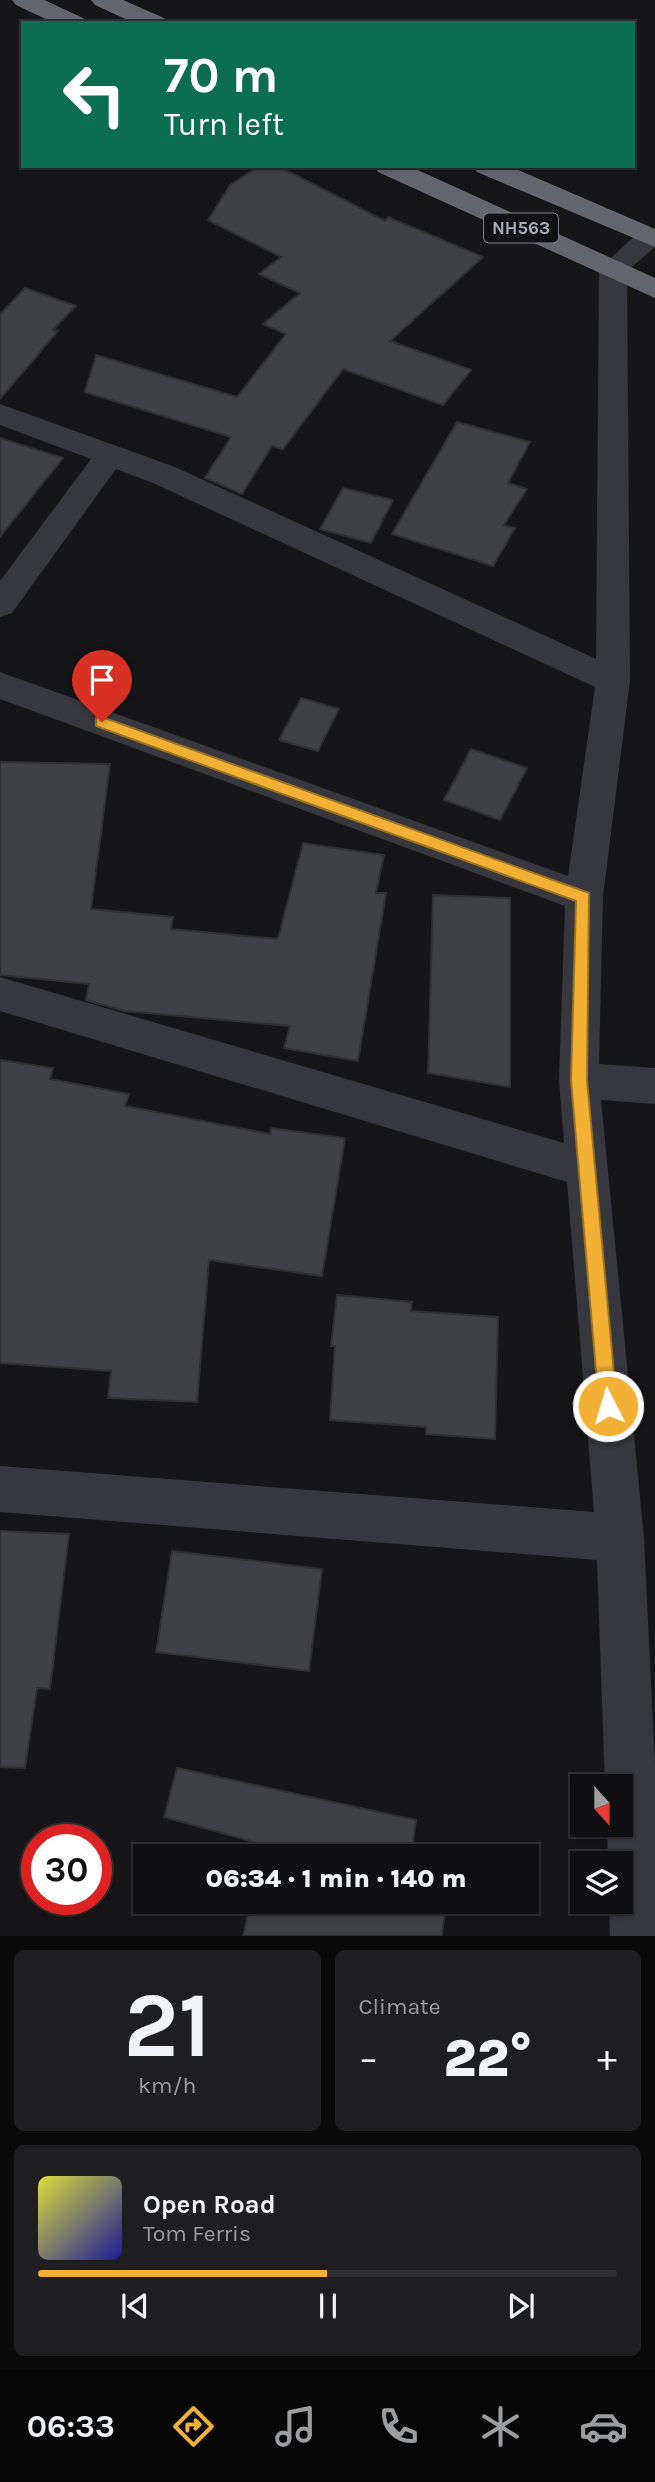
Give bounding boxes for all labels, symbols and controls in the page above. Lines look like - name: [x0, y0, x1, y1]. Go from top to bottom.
- text: 70 m: [164, 47, 278, 104]
- icon: left: [49, 49, 140, 140]
- text: Turn left: [164, 106, 284, 143]
- road number: NH563: [484, 213, 558, 242]
- pin: [72, 650, 132, 722]
- icon: arrive: [83, 661, 121, 699]
- position arrow: [571, 1369, 645, 1443]
- north arrow: [570, 1774, 634, 1838]
- map controls: [570, 1774, 633, 1914]
- speed limit sign: 30: [21, 1824, 112, 1915]
- button: layers: [570, 1851, 633, 1914]
- text: 06:34 · 1 min · 140 m: [205, 1863, 467, 1894]
- text: 21: [124, 1973, 211, 2079]
- text: Climate: [359, 1993, 441, 2020]
- text: 22°: [443, 2028, 532, 2089]
- text: −: [359, 2036, 378, 2081]
- text: +: [597, 2036, 617, 2081]
- text: km/h: [138, 2072, 196, 2099]
- text: Open Road: [143, 2189, 276, 2220]
- text: Tom Ferris: [143, 2220, 251, 2247]
- icon: previous: [116, 2287, 154, 2325]
- icon: pause: [309, 2287, 347, 2325]
- icon: next: [502, 2287, 540, 2325]
- icon: directions: [169, 2402, 218, 2451]
- icon: music: [271, 2402, 320, 2451]
- icon: phone: [374, 2402, 423, 2451]
- icon: climate: [476, 2402, 525, 2451]
- icon: car: [579, 2402, 628, 2451]
- text: 06:33: [27, 2408, 115, 2445]

